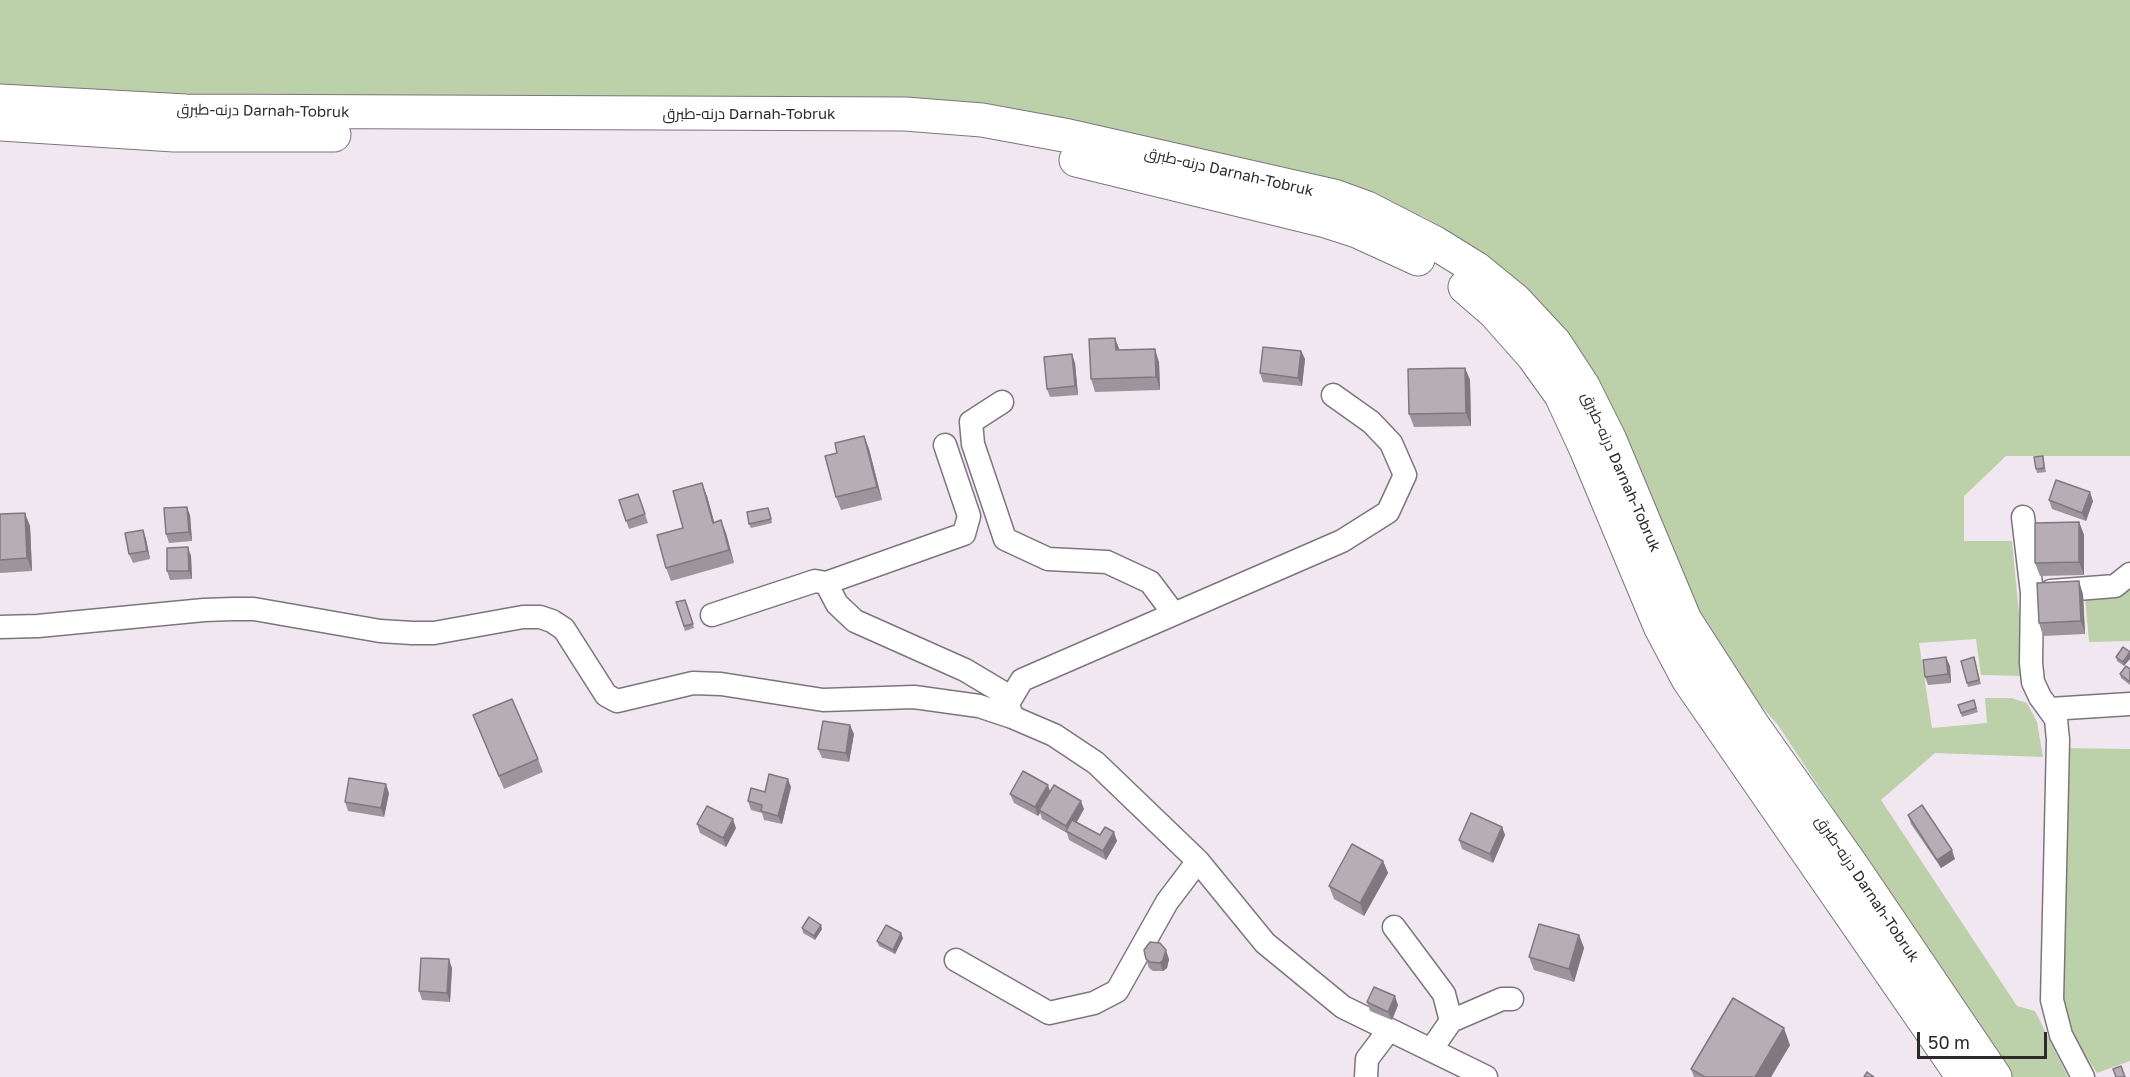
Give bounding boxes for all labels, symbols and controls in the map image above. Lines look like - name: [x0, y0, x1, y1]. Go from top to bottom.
- street label: درنه-طبرق Darnah-Tobruk: [176, 100, 350, 122]
- street label: درنه-طبرق Darnah-Tobruk: [663, 105, 835, 123]
- street label: درنه-طبرق Darnah-Tobruk: [1143, 144, 1315, 200]
- street label: درنه-طبرق Darnah-Tobruk: [1578, 389, 1664, 555]
- street label: درنه-طبرق Darnah-Tobruk: [1811, 812, 1923, 966]
- scale bar: [1920, 1020, 2050, 1058]
- text: 50 m: [1928, 1031, 1970, 1053]

